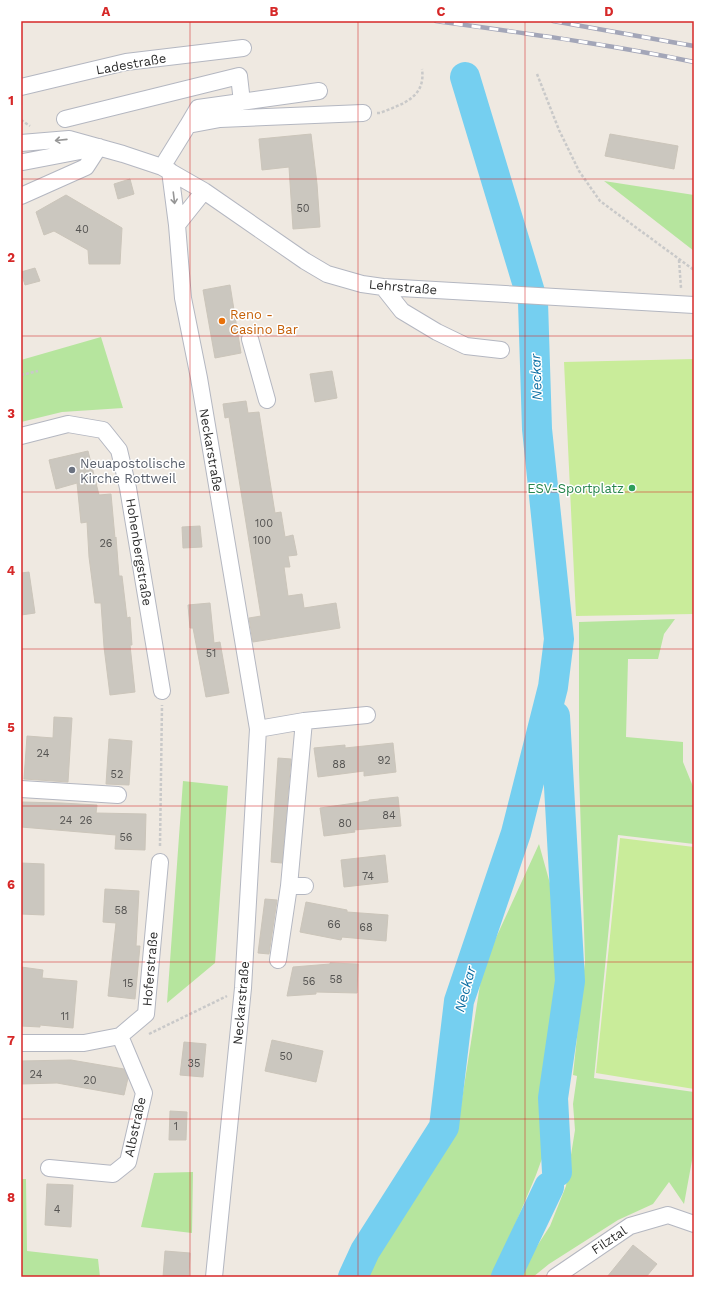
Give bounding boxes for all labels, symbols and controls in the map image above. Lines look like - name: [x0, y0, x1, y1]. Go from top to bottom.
- text: A: [102, 4, 111, 19]
- text: B: [270, 4, 279, 19]
- text: C: [437, 4, 446, 19]
- text: D: [604, 4, 614, 19]
- street label: Ladestraße: [95, 50, 167, 78]
- text: 1: [8, 93, 14, 108]
- one-way arrow: [55, 136, 68, 143]
- one-way arrow: [170, 191, 178, 204]
- house number: 50: [296, 202, 310, 215]
- house number: 40: [75, 223, 89, 236]
- text: 2: [7, 250, 15, 265]
- street label: Lehrstraße: [368, 277, 438, 297]
- place label: Reno - Casino Bar: [230, 307, 298, 337]
- marker: Reno - Casino Bar: [217, 316, 227, 326]
- water label: Neckar: [527, 353, 545, 401]
- text: 3: [7, 406, 15, 421]
- street label: Neckarstraße: [196, 407, 226, 493]
- place label: Neuapostolische Kirche Rottweil: [80, 456, 185, 486]
- marker: Neuapostolische Kirche Rottweil: [67, 465, 77, 475]
- place label: ESV-Sportplatz: [527, 481, 624, 496]
- marker: ESV-Sportplatz: [627, 483, 637, 493]
- street label: Hohenbergstraße: [123, 497, 155, 607]
- house number: 100: [255, 517, 273, 530]
- house number: 100: [253, 534, 271, 547]
- house number: 26: [99, 537, 113, 550]
- text: 4: [7, 563, 16, 578]
- house number: 51: [206, 647, 216, 660]
- text: 5: [7, 720, 15, 735]
- house number: 24: [37, 747, 50, 760]
- house number: 92: [377, 754, 391, 767]
- house number: 88: [332, 758, 346, 771]
- house number: 52: [111, 768, 123, 781]
- house number: 84: [382, 809, 396, 822]
- house number: 24: [60, 814, 73, 827]
- house number: 26: [79, 814, 93, 827]
- house number: 80: [338, 817, 352, 830]
- house number: 56: [119, 831, 133, 844]
- house number: 74: [362, 870, 374, 883]
- text: 6: [7, 877, 15, 892]
- house number: 58: [114, 904, 128, 917]
- house number: 66: [327, 918, 341, 931]
- house number: 68: [359, 921, 373, 934]
- street label: Hoferstraße: [139, 931, 161, 1007]
- street label: Neckarstraße: [230, 960, 252, 1046]
- water label: Neckar: [451, 964, 479, 1014]
- house number: 58: [329, 973, 343, 986]
- house number: 56: [302, 975, 316, 988]
- house number: 15: [123, 977, 133, 990]
- house number: 11: [61, 1010, 69, 1023]
- text: 7: [7, 1033, 15, 1048]
- house number: 50: [279, 1050, 293, 1063]
- house number: 35: [188, 1057, 200, 1070]
- house number: 24: [30, 1068, 43, 1081]
- house number: 20: [83, 1074, 97, 1087]
- street label: Albstraße: [121, 1096, 149, 1158]
- house number: 1: [174, 1120, 178, 1133]
- text: 8: [7, 1190, 15, 1205]
- house number: 4: [54, 1203, 61, 1216]
- street label: Filztal: [589, 1223, 629, 1257]

